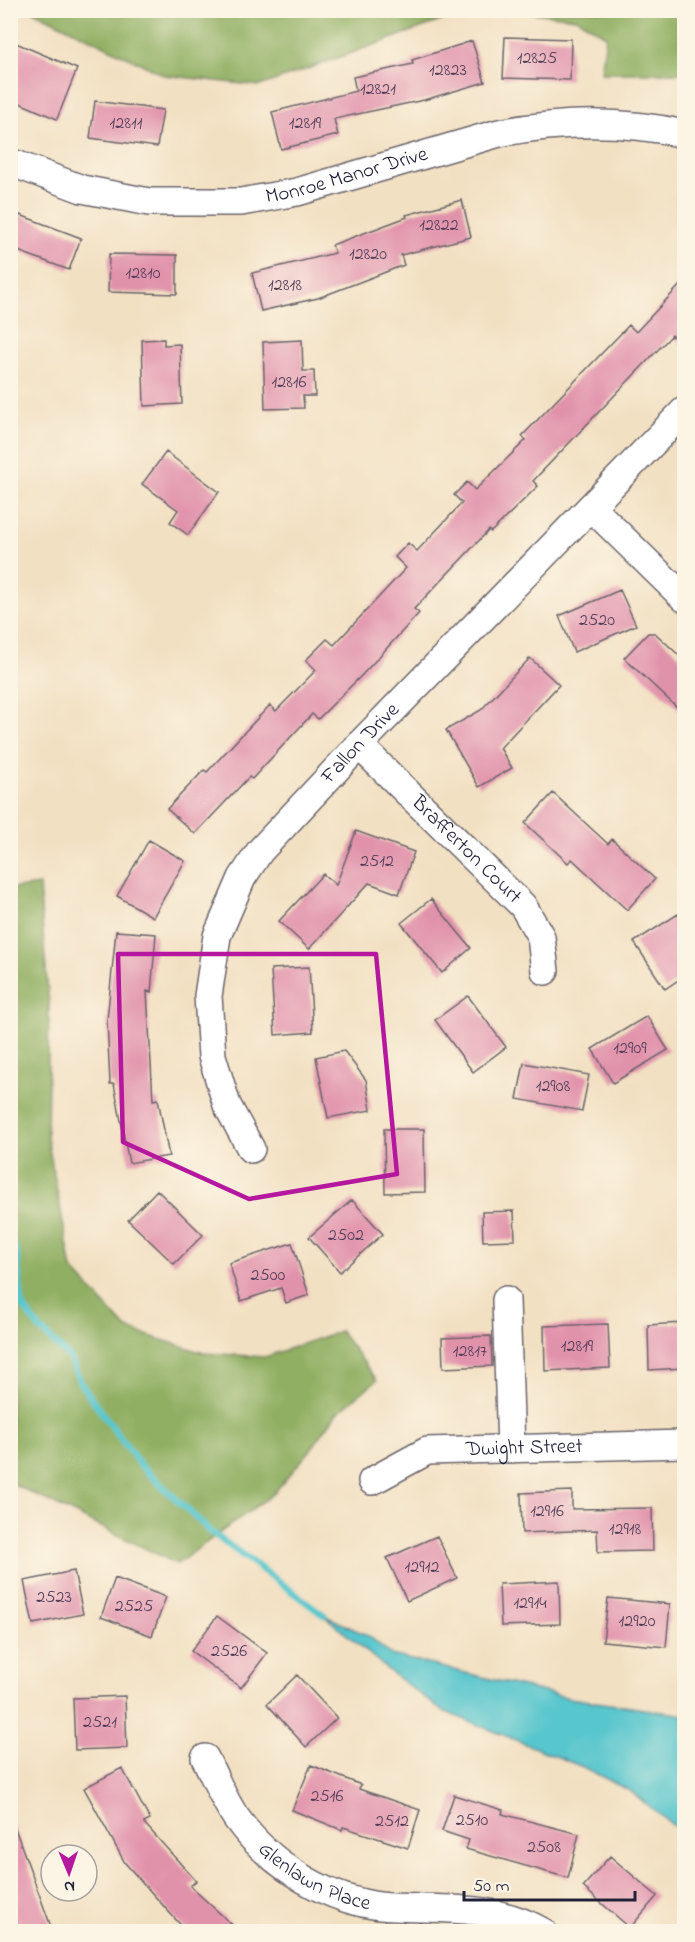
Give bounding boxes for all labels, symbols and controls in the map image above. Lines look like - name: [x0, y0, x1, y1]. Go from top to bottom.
- house number: 12825: [517, 46, 557, 72]
- house number: 12823: [429, 58, 467, 84]
- house number: 12821: [360, 77, 396, 103]
- house number: 12811: [110, 111, 143, 137]
- house number: 12819: [289, 111, 322, 137]
- street label: Monroe Manor Drive: [263, 139, 432, 212]
- house number: 12822: [419, 213, 459, 239]
- house number: 12820: [349, 242, 387, 268]
- house number: 12810: [126, 261, 161, 287]
- house number: 12818: [268, 273, 302, 299]
- house number: 12816: [271, 370, 307, 396]
- house number: 2520: [579, 608, 615, 634]
- street label: Fallon Drive: [314, 696, 407, 792]
- street label: Brafferton Court: [403, 788, 528, 911]
- house number: 2512: [360, 849, 394, 875]
- house number: 12909: [613, 1036, 647, 1062]
- house number: 12908: [536, 1074, 571, 1100]
- house number: 2502: [328, 1223, 364, 1249]
- house number: 2500: [251, 1263, 286, 1289]
- house number: 12819: [561, 1334, 594, 1360]
- house number: 12817: [453, 1339, 488, 1365]
- street label: Dwight Street: [464, 1432, 583, 1466]
- house number: 12916: [530, 1499, 564, 1525]
- house number: 12918: [609, 1517, 642, 1543]
- house number: 12912: [405, 1555, 439, 1581]
- house number: 2523: [36, 1585, 72, 1611]
- house number: 12914: [513, 1591, 547, 1617]
- house number: 2525: [115, 1594, 153, 1620]
- house number: 12920: [619, 1609, 656, 1635]
- house number: 2526: [211, 1639, 247, 1665]
- house number: 2521: [83, 1710, 117, 1736]
- house number: 2516: [311, 1784, 344, 1810]
- house number: 2510: [456, 1808, 489, 1834]
- house number: 2512: [375, 1809, 409, 1835]
- street label: Glenlawn Place: [251, 1835, 374, 1919]
- house number: 2508: [527, 1835, 561, 1861]
- north arrow: [39, 1843, 99, 1903]
- scale bar: [464, 1864, 635, 1902]
- text: N: [63, 1874, 75, 1898]
- text: 50 m: [473, 1874, 510, 1900]

